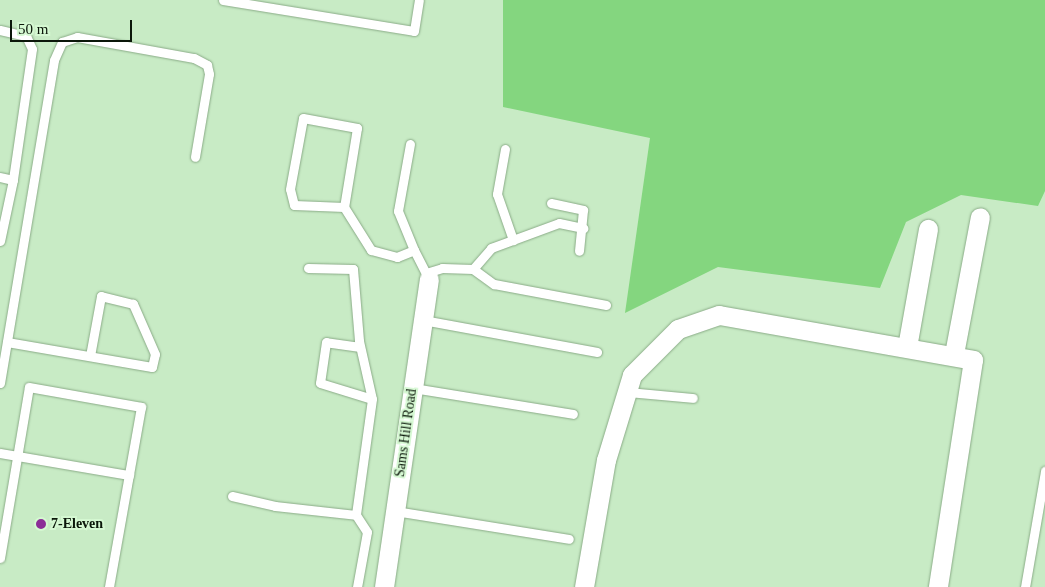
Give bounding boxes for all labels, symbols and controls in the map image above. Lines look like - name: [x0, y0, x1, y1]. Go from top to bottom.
- scale bar: [12, 10, 135, 42]
- text: 50 m: [18, 21, 48, 37]
- street label: Sams Hill Road: [392, 388, 420, 478]
- place label: 7-Eleven: [51, 516, 103, 532]
- marker: 7-Eleven: [35, 518, 47, 530]

